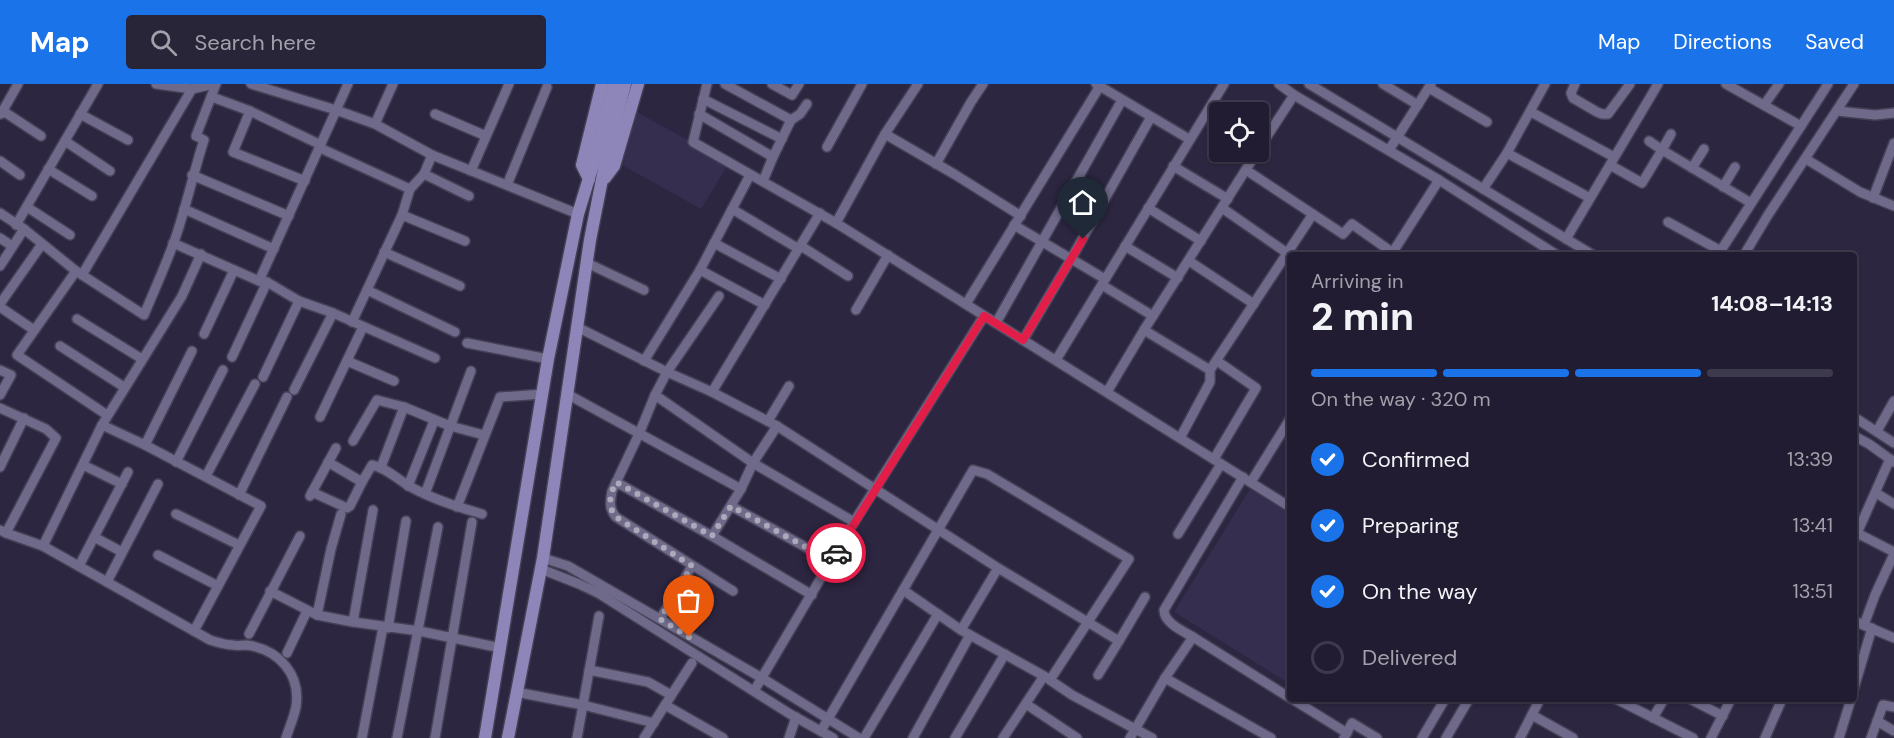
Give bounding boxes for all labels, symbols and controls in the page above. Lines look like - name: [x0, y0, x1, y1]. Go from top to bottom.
- search box: [126, 15, 546, 69]
- text: Map: [30, 24, 90, 61]
- icon: search: [147, 26, 180, 59]
- text: Search here: [195, 28, 316, 57]
- text: Map: [1598, 28, 1640, 56]
- text: Directions: [1673, 28, 1772, 56]
- text: Saved: [1805, 28, 1864, 56]
- map controls: [1209, 102, 1269, 162]
- button: locate: [1209, 102, 1269, 162]
- pin: [1057, 177, 1108, 239]
- icon: home: [1066, 186, 1099, 219]
- text: Arriving in: [1311, 268, 1403, 294]
- text: 14:08–14:13: [1711, 289, 1833, 318]
- text: 2 min: [1311, 291, 1414, 342]
- text: On the way · 320 m: [1311, 386, 1490, 412]
- icon: check: [1311, 443, 1344, 476]
- text: Confirmed: [1362, 445, 1470, 474]
- text: 13:39: [1787, 446, 1833, 472]
- icon: check: [1311, 509, 1344, 542]
- text: Preparing: [1362, 511, 1459, 540]
- text: 13:41: [1793, 512, 1833, 538]
- courier: [806, 523, 866, 583]
- icon: car: [820, 537, 853, 570]
- pin: [663, 575, 714, 637]
- icon: check: [1311, 575, 1344, 608]
- text: On the way: [1362, 577, 1477, 606]
- text: 13:51: [1792, 578, 1833, 604]
- icon: bag: [672, 584, 705, 617]
- text: Delivered: [1362, 643, 1457, 672]

